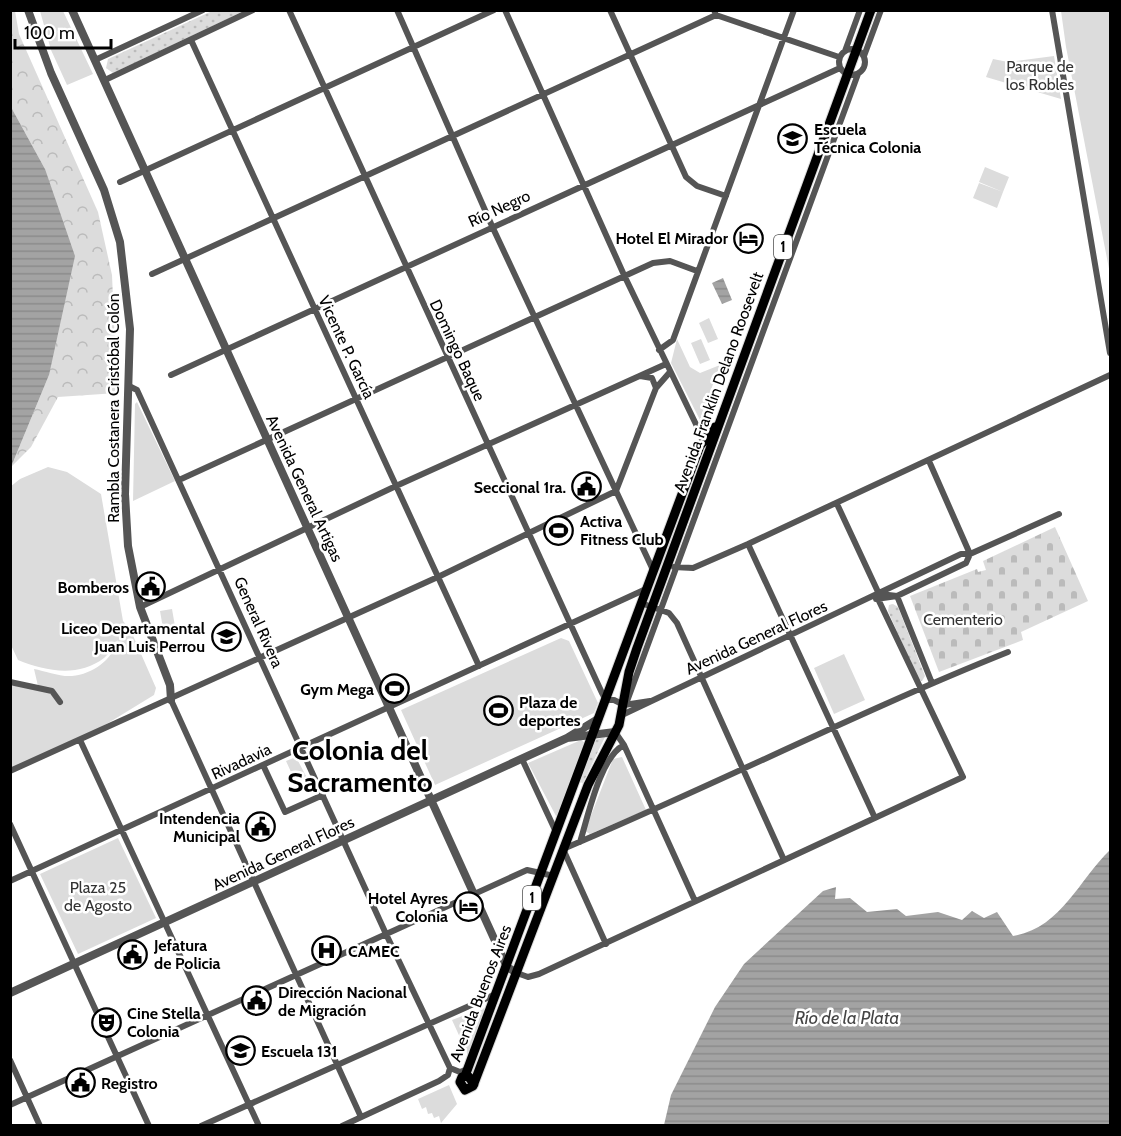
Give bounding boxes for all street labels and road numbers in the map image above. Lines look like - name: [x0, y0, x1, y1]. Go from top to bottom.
- street label: Río Negro: [465, 186, 533, 231]
- road number: 1: [774, 235, 792, 259]
- street label: Avenida Franklin Delano Roosevelt: [670, 269, 767, 495]
- street label: Rambla Costanera Cristóbal Colón: [104, 293, 123, 523]
- street label: Vicente P. García: [314, 293, 379, 402]
- street label: Domingo Baque: [426, 296, 489, 404]
- street label: Avenida General Artigas: [262, 412, 347, 565]
- street label: General Rivera: [230, 574, 287, 671]
- street label: Avenida General Flores: [682, 596, 830, 679]
- street label: Rivadavia: [208, 739, 274, 784]
- street label: Avenida General Flores: [209, 812, 357, 895]
- road number: 1: [523, 886, 541, 910]
- street label: Avenida Buenos Aires: [446, 922, 515, 1064]

